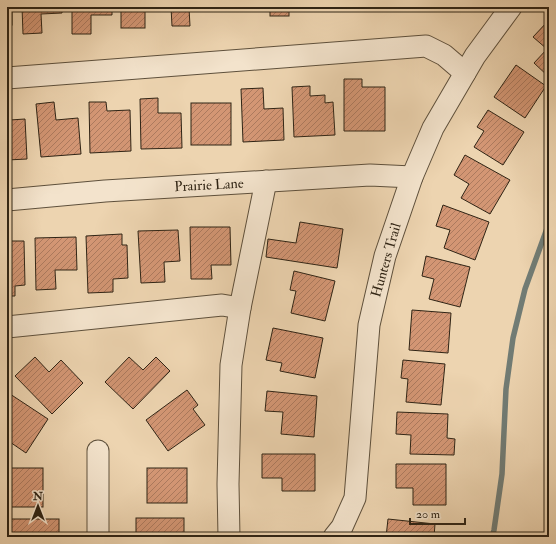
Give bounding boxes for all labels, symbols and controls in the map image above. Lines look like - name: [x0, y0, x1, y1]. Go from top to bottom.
- street label: Prairie Lane: [174, 175, 244, 195]
- street label: Hunters Trail: [367, 221, 405, 299]
- north arrow: [18, 486, 58, 526]
- text: N: [32, 490, 44, 503]
- scale bar: [410, 500, 465, 526]
- text: 20 m: [416, 507, 441, 522]

